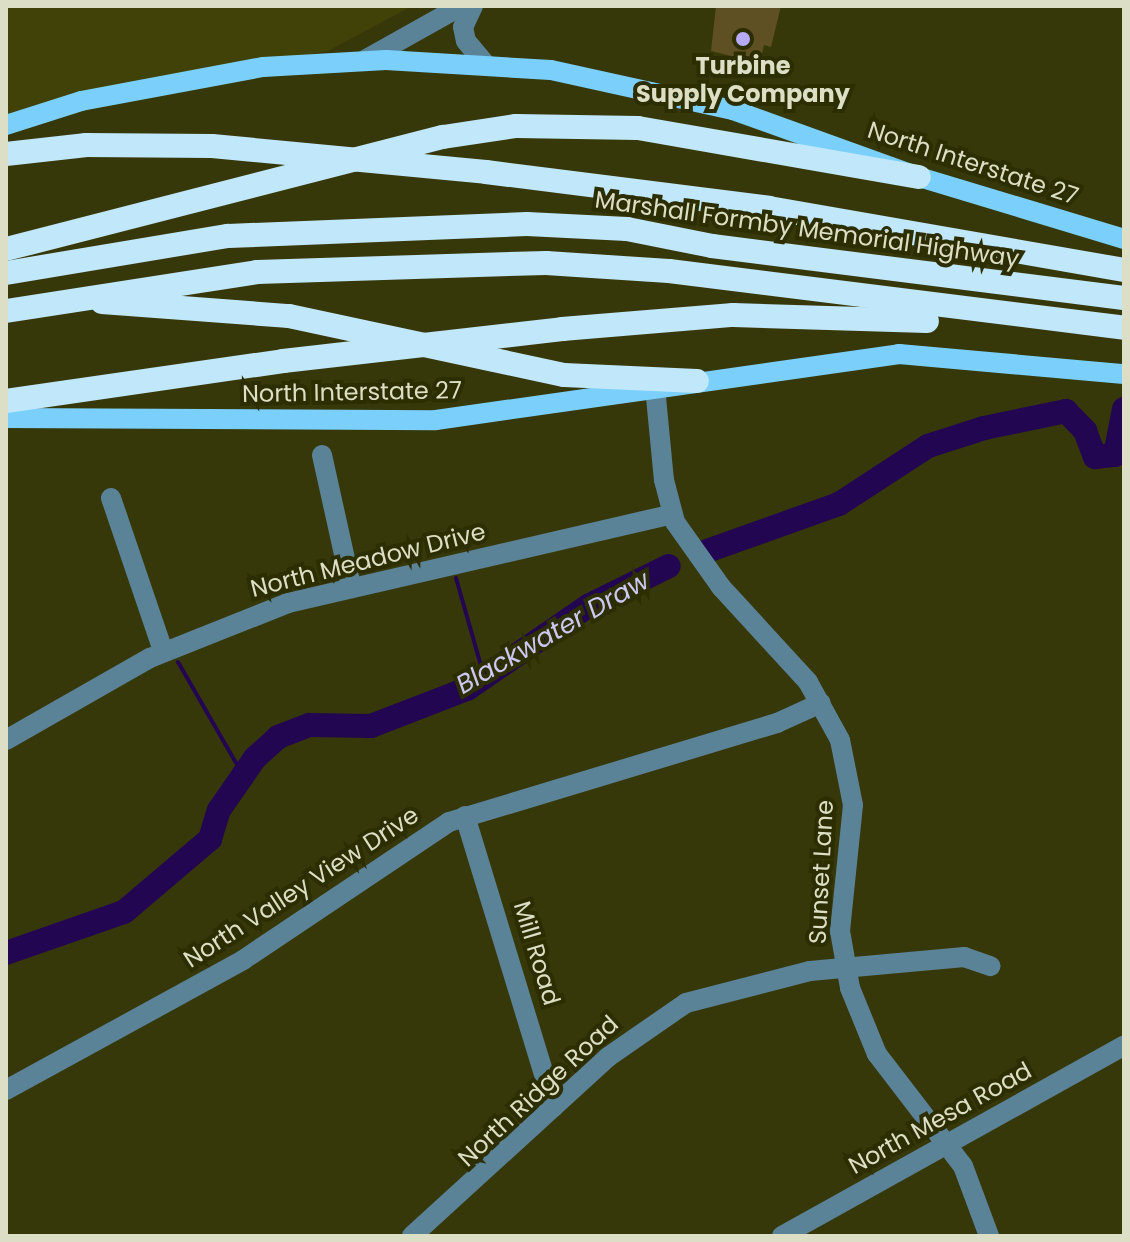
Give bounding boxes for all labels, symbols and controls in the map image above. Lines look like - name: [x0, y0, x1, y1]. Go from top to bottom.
- marker: Turbine Supply Company: [734, 30, 752, 48]
- place label: Turbine Supply Company: [636, 52, 850, 108]
- street label: North Interstate 27: [864, 115, 1082, 211]
- street label: Marshall Formby Memorial Highway: [593, 185, 1021, 273]
- street label: North Interstate 27: [242, 376, 462, 408]
- street label: North Meadow Drive: [247, 517, 489, 603]
- water label: Blackwater Draw: [451, 565, 655, 701]
- street label: Sunset Lane: [803, 799, 839, 945]
- street label: North Valley View Drive: [178, 800, 424, 974]
- street label: Mill Road: [508, 898, 566, 1008]
- street label: North Ridge Road: [452, 1009, 624, 1173]
- street label: North Mesa Road: [843, 1056, 1037, 1180]

